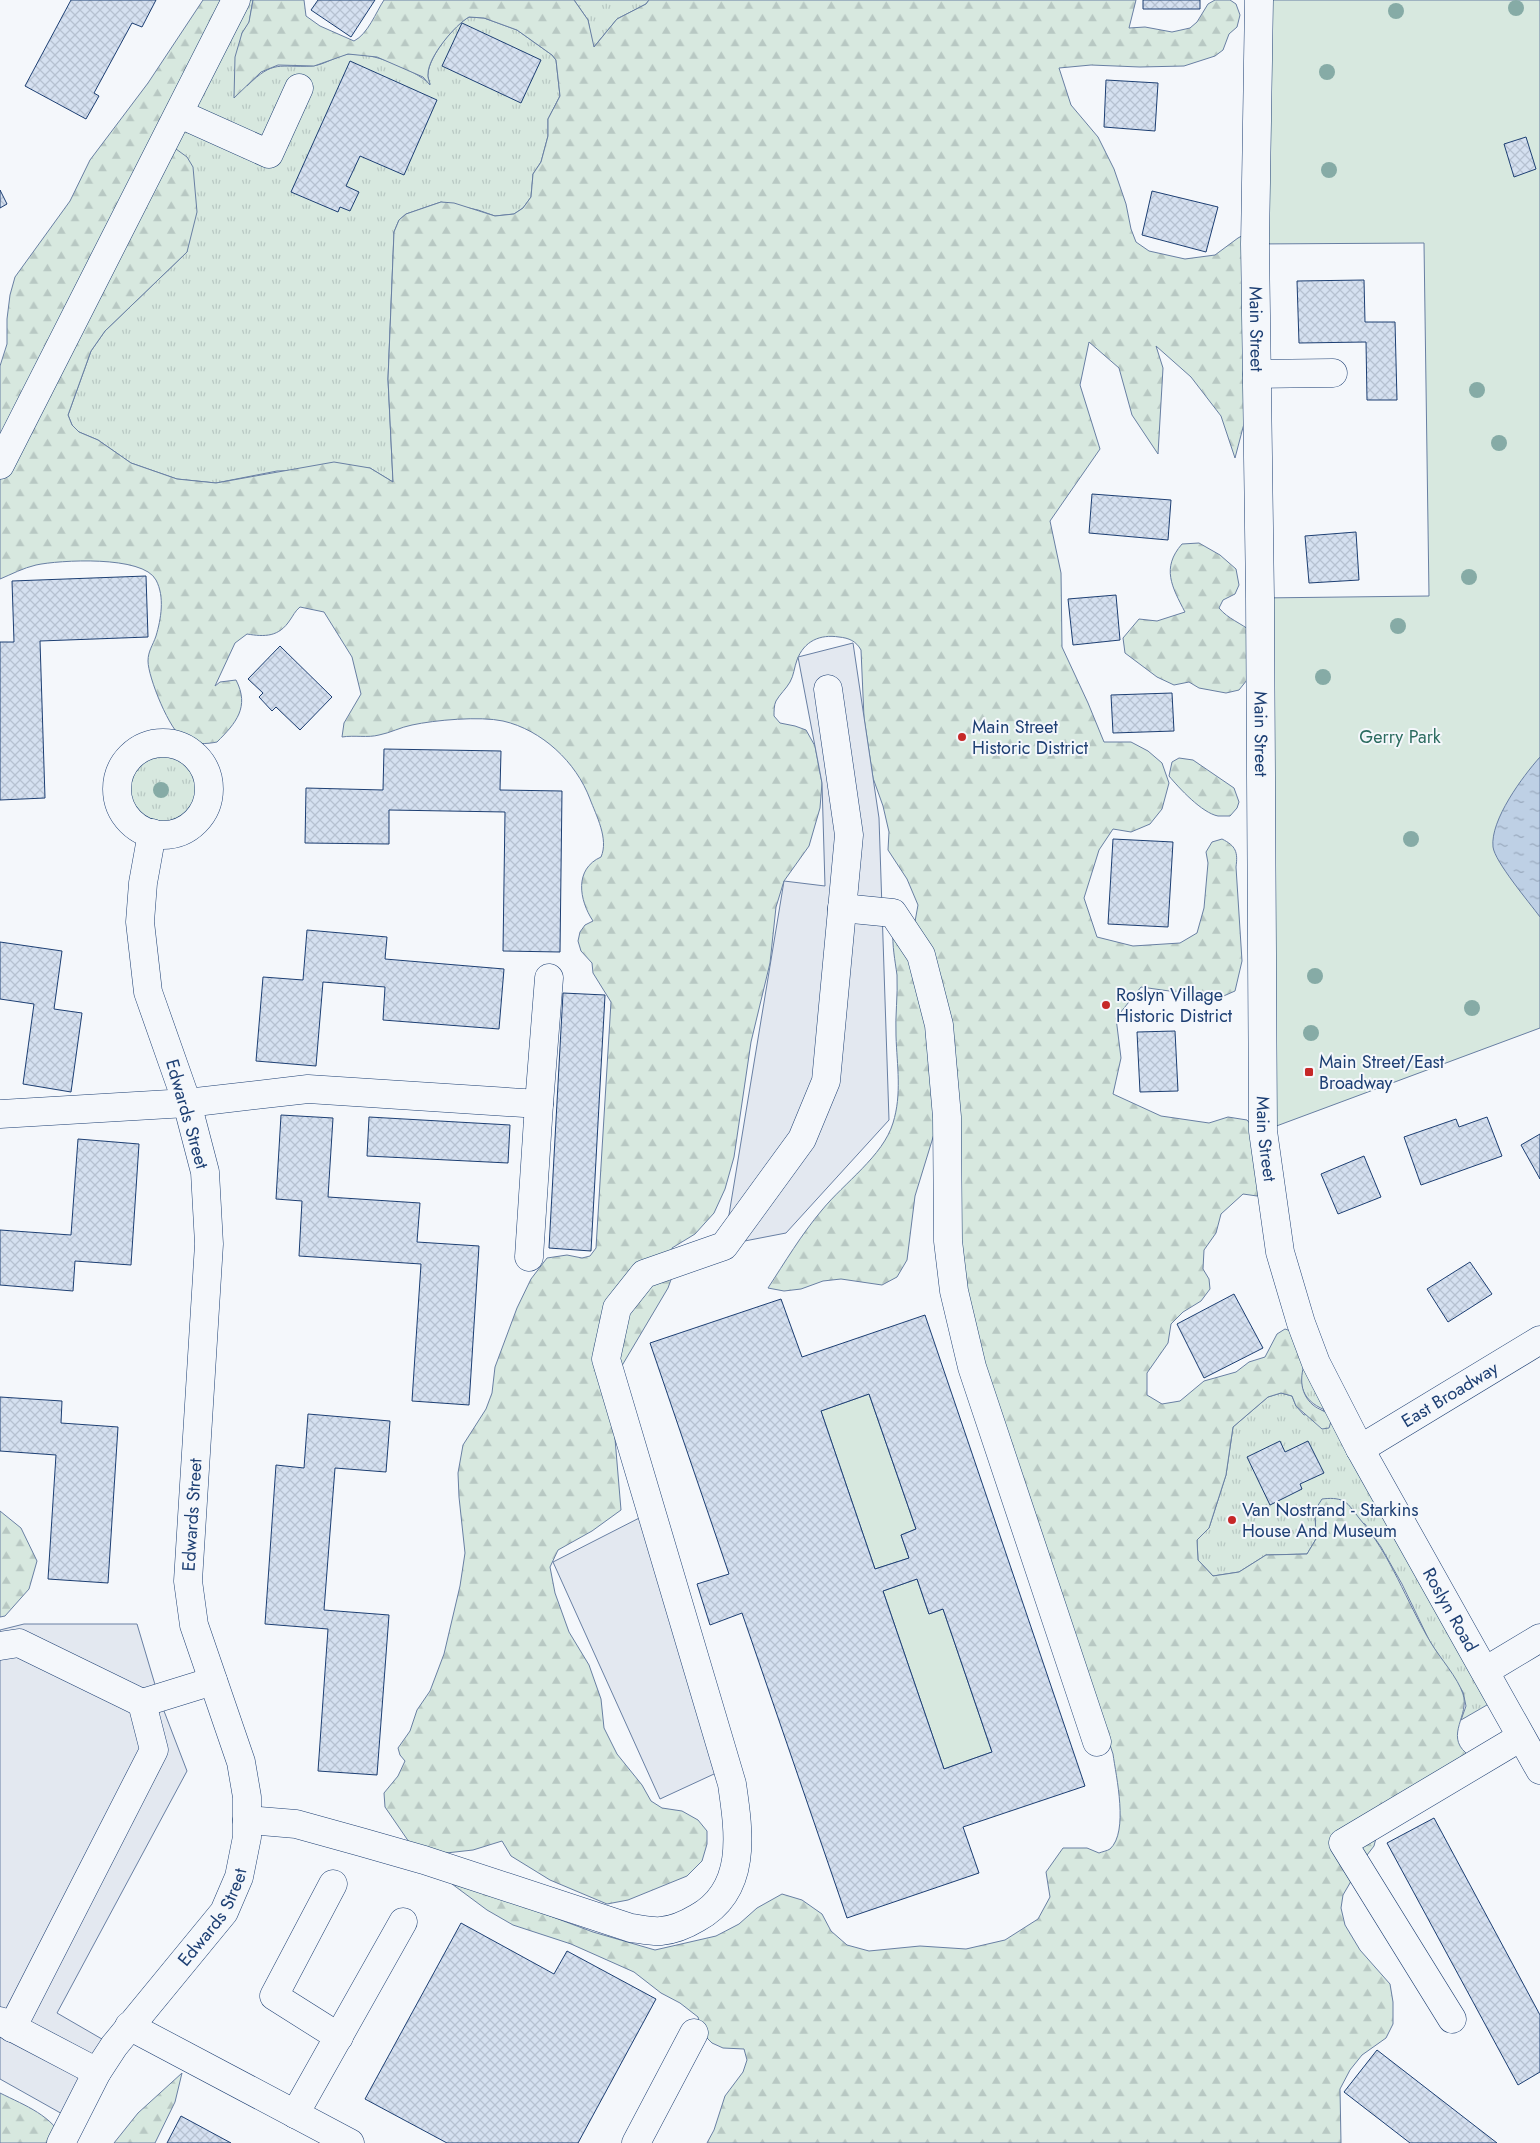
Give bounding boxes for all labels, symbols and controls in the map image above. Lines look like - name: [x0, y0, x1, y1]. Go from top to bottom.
- street label: Main Street: [1243, 286, 1270, 373]
- street label: Main Street: [1248, 691, 1274, 778]
- place label: Main Street Historic District: [972, 714, 1089, 761]
- park label: Gerry Park: [1359, 724, 1441, 750]
- marker: Main Street Historic District: [956, 731, 968, 743]
- place label: Roslyn Village Historic District: [1116, 982, 1233, 1029]
- marker: Roslyn Village Historic District: [1100, 999, 1112, 1011]
- place label: Main Street/East Broadway: [1319, 1049, 1445, 1096]
- street label: Edwards Street: [159, 1056, 215, 1173]
- marker: Main Street/East Broadway: [1303, 1066, 1315, 1078]
- street label: Main Street: [1250, 1096, 1283, 1184]
- street label: East Broadway: [1396, 1355, 1503, 1434]
- street label: Edwards Street: [176, 1457, 209, 1572]
- place label: Van Nostrand - Starkins House And Museum: [1242, 1497, 1418, 1544]
- marker: Van Nostrand - Starkins House And Museum: [1226, 1514, 1238, 1526]
- street label: Roslyn Road: [1416, 1563, 1484, 1657]
- street label: Edwards Street: [172, 1865, 254, 1972]

